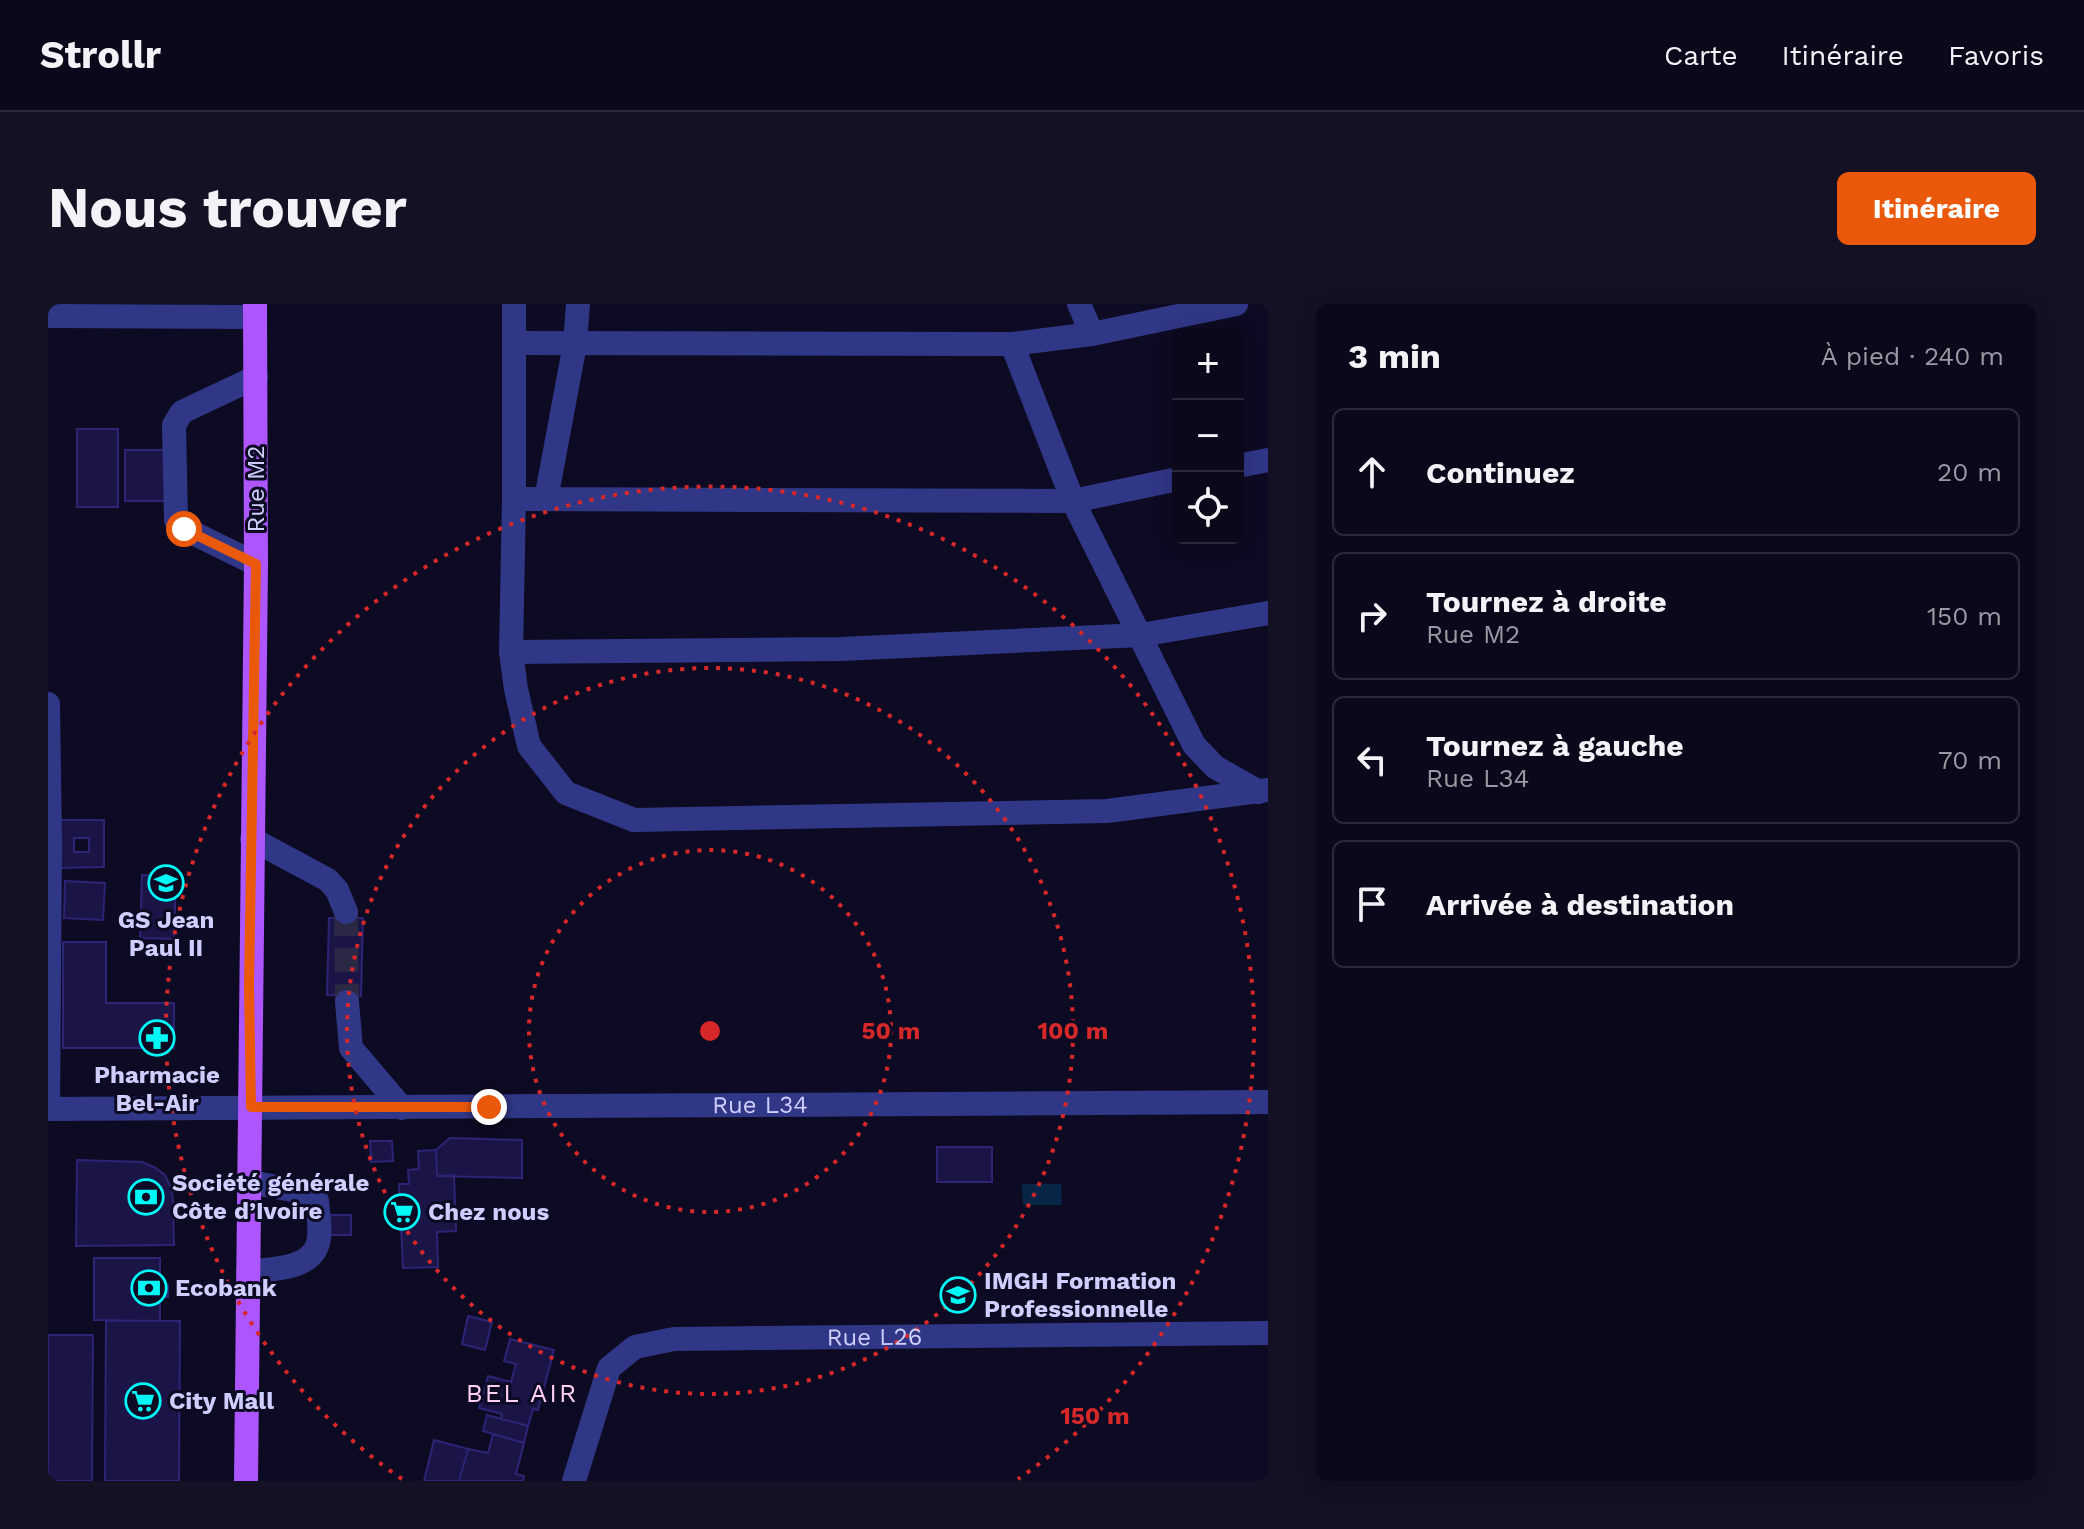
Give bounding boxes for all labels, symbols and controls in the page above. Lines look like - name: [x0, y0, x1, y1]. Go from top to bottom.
- text: Strollr: [40, 33, 161, 77]
- text: Carte: [1664, 39, 1738, 72]
- text: Itinéraire: [1782, 39, 1904, 72]
- text: Favoris: [1948, 39, 2044, 72]
- button: Itinéraire: [1837, 172, 2036, 245]
- text: Nous trouver: [48, 175, 407, 241]
- map controls: [1172, 328, 1244, 544]
- button: +: [1172, 328, 1244, 400]
- text: 3 min: [1348, 336, 1441, 376]
- text: À pied · 240 m: [1821, 341, 2004, 371]
- button: −: [1172, 400, 1244, 472]
- street label: Rue M2: [242, 445, 270, 533]
- icon: ahead: [1350, 450, 1394, 494]
- text: Continuez: [1426, 455, 1575, 490]
- text: 20 m: [1937, 457, 2002, 487]
- button: locate: [1172, 472, 1244, 544]
- route start: [166, 511, 202, 547]
- text: Tournez à droite: [1426, 584, 1667, 619]
- icon: right: [1350, 594, 1394, 638]
- text: 150 m: [1927, 601, 2002, 631]
- text: Rue M2: [1426, 619, 1520, 649]
- text: Tournez à gauche: [1426, 728, 1684, 763]
- icon: left: [1350, 738, 1394, 782]
- text: 70 m: [1938, 745, 2002, 775]
- text: Rue L34: [1426, 763, 1530, 793]
- school or university icon: GS Jean Paul II: [147, 864, 185, 902]
- icon: arrive: [1350, 882, 1394, 926]
- text: Arrivée à destination: [1426, 887, 1734, 922]
- place label: GS Jean Paul II: [118, 906, 214, 962]
- centre of rings: [696, 1017, 724, 1045]
- text: 50 m: [862, 1017, 920, 1045]
- text: 100 m: [1038, 1017, 1108, 1045]
- pharmacy icon: Pharmacie Bel-Air: [138, 1019, 176, 1057]
- place label: Pharmacie Bel-Air: [94, 1061, 220, 1117]
- route end: [471, 1089, 507, 1125]
- street label: Rue L34: [712, 1091, 808, 1119]
- place label: Société générale Côte d’Ivoire: [172, 1169, 369, 1225]
- bank icon: Société générale Côte d’Ivoire: [127, 1178, 165, 1216]
- supermarket icon: Chez nous: [383, 1193, 421, 1231]
- place label: Chez nous: [428, 1198, 549, 1226]
- place label: IMGH Formation Professionnelle: [984, 1267, 1176, 1323]
- bank icon: Ecobank: [130, 1269, 168, 1307]
- place label: Ecobank: [175, 1274, 277, 1302]
- school or university icon: IMGH Formation Professionnelle: [939, 1276, 977, 1314]
- street label: Rue L26: [827, 1322, 922, 1351]
- district label: BEL AIR: [466, 1378, 578, 1408]
- supermarket icon: City Mall: [124, 1382, 162, 1420]
- place label: City Mall: [169, 1387, 274, 1415]
- text: 150 m: [1060, 1402, 1130, 1430]

